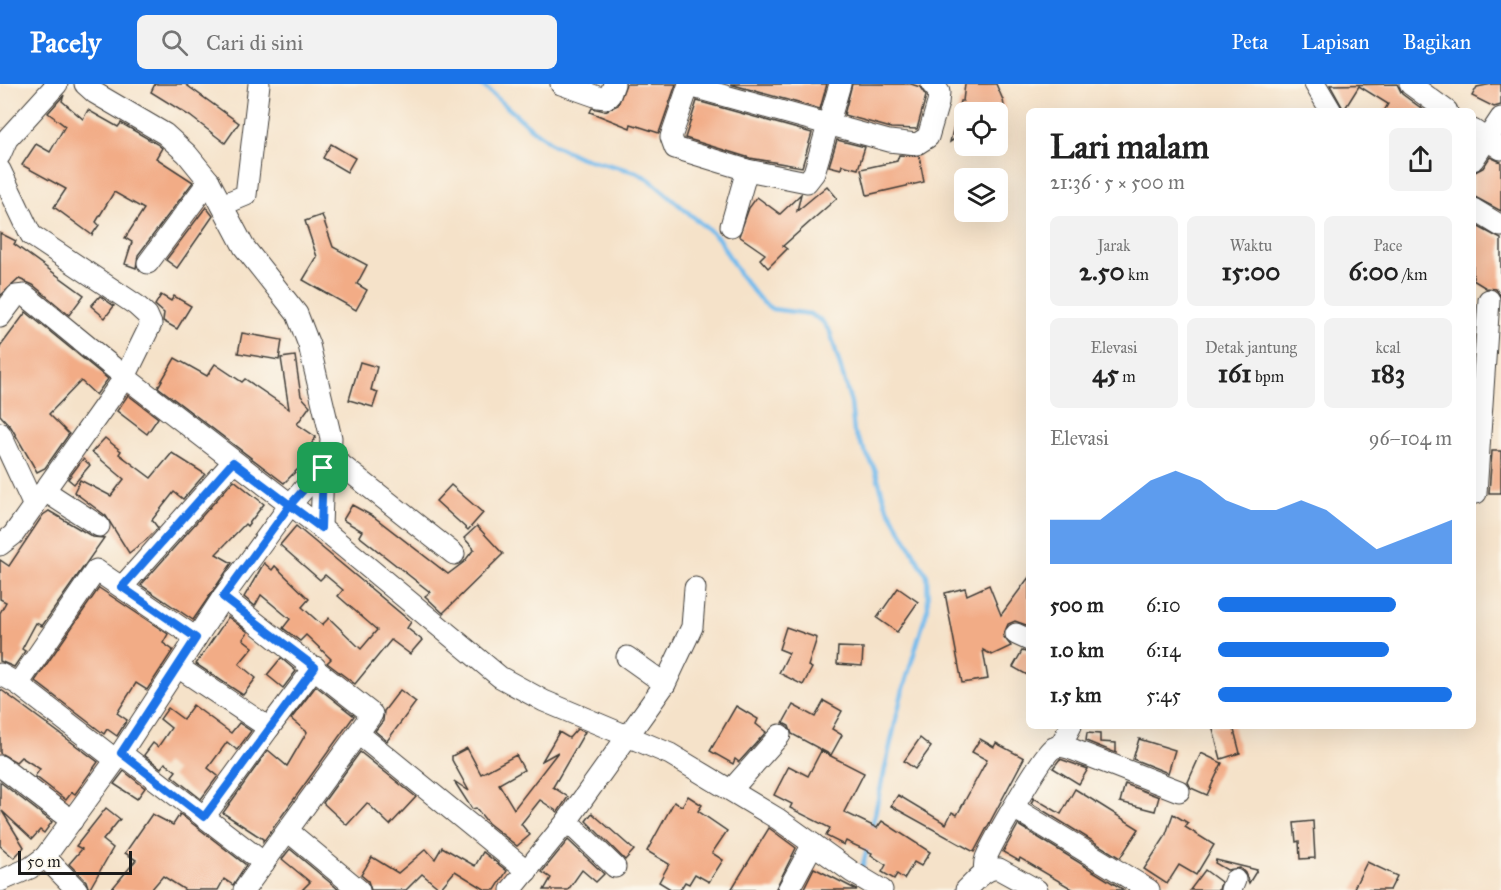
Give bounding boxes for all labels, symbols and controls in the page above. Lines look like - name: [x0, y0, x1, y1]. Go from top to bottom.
- search box: [137, 15, 557, 69]
- text: Pacely: [30, 25, 101, 60]
- icon: search: [158, 26, 191, 59]
- text: Cari di sini: [206, 29, 303, 56]
- text: Peta: [1232, 29, 1268, 55]
- text: Lapisan: [1301, 29, 1370, 55]
- text: Bagikan: [1403, 29, 1471, 55]
- map controls: [954, 102, 1008, 222]
- button: locate: [954, 102, 1008, 156]
- text: Lari malam: [1050, 127, 1209, 167]
- button: share: [1389, 128, 1452, 191]
- button: layers: [954, 168, 1008, 222]
- text: 21:36 · 5 × 500 m: [1050, 170, 1185, 194]
- text: Jarak: [1097, 236, 1131, 255]
- text: Waktu: [1230, 236, 1272, 255]
- text: Pace: [1373, 236, 1403, 255]
- text: 2.50: [1079, 255, 1125, 287]
- text: 15:00: [1222, 255, 1280, 287]
- text: 6:00: [1349, 255, 1399, 287]
- text: km: [1125, 265, 1149, 284]
- text: /km: [1399, 265, 1427, 284]
- text: Elevasi: [1091, 338, 1137, 357]
- text: Detak jantung: [1205, 338, 1297, 357]
- text: kcal: [1375, 338, 1401, 357]
- text: 45: [1092, 357, 1119, 389]
- text: 161: [1218, 357, 1252, 389]
- text: 183: [1371, 357, 1405, 389]
- text: m: [1119, 367, 1136, 386]
- text: bpm: [1252, 367, 1284, 386]
- text: Elevasi: [1050, 426, 1109, 450]
- text: 96–104 m: [1369, 426, 1452, 450]
- pin: [297, 442, 348, 493]
- icon: arrive: [306, 451, 339, 484]
- text: 500 m: [1050, 593, 1104, 617]
- text: 6:10: [1146, 593, 1181, 617]
- text: 1.0 km: [1050, 638, 1104, 662]
- text: 6:14: [1146, 638, 1180, 662]
- text: 1.5 km: [1050, 683, 1101, 707]
- text: 5:45: [1146, 683, 1181, 707]
- scale bar: [18, 848, 132, 876]
- text: 50 m: [27, 852, 61, 871]

